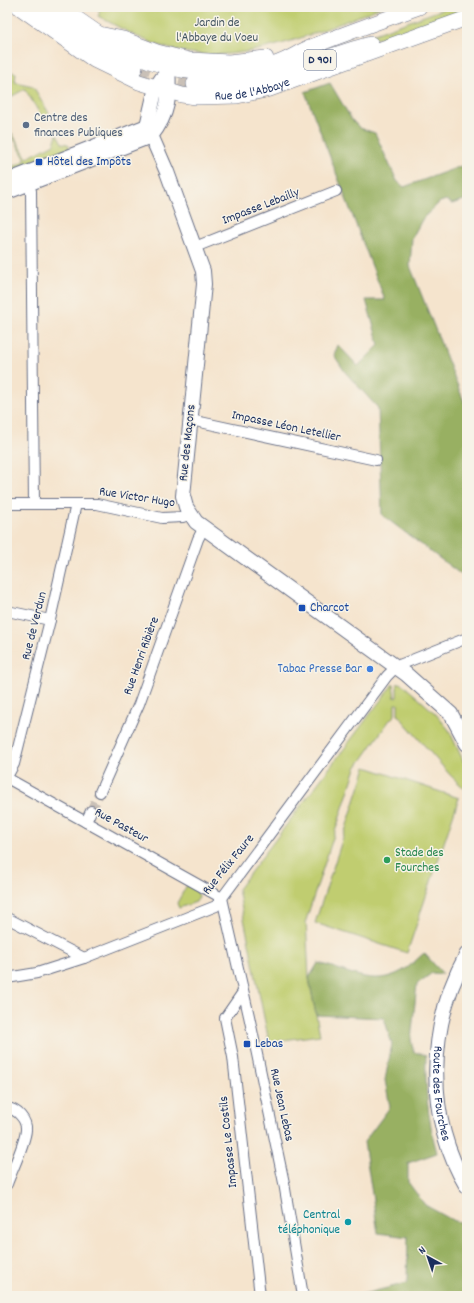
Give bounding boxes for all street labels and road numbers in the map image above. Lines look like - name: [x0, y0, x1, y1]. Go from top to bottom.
- road number: D 901: [304, 50, 336, 70]
- street label: Rue de l'Abbaye: [214, 73, 293, 106]
- street label: Impasse Lebailly: [220, 183, 303, 230]
- street label: Rue des Maçons: [175, 404, 201, 482]
- street label: Impasse Léon Letellier: [230, 406, 342, 448]
- street label: Rue Victor Hugo: [98, 483, 177, 513]
- street label: Rue de Verdun: [17, 590, 53, 662]
- street label: Rue Henri Ribière: [119, 614, 165, 698]
- street label: Rue Pasteur: [91, 803, 152, 849]
- street label: Rue Félix Faure: [199, 830, 260, 899]
- street label: Route des Fourches: [427, 1045, 455, 1144]
- street label: Rue Jean Lebas: [264, 1067, 298, 1143]
- street label: Impasse Le Costils: [215, 1095, 243, 1189]

